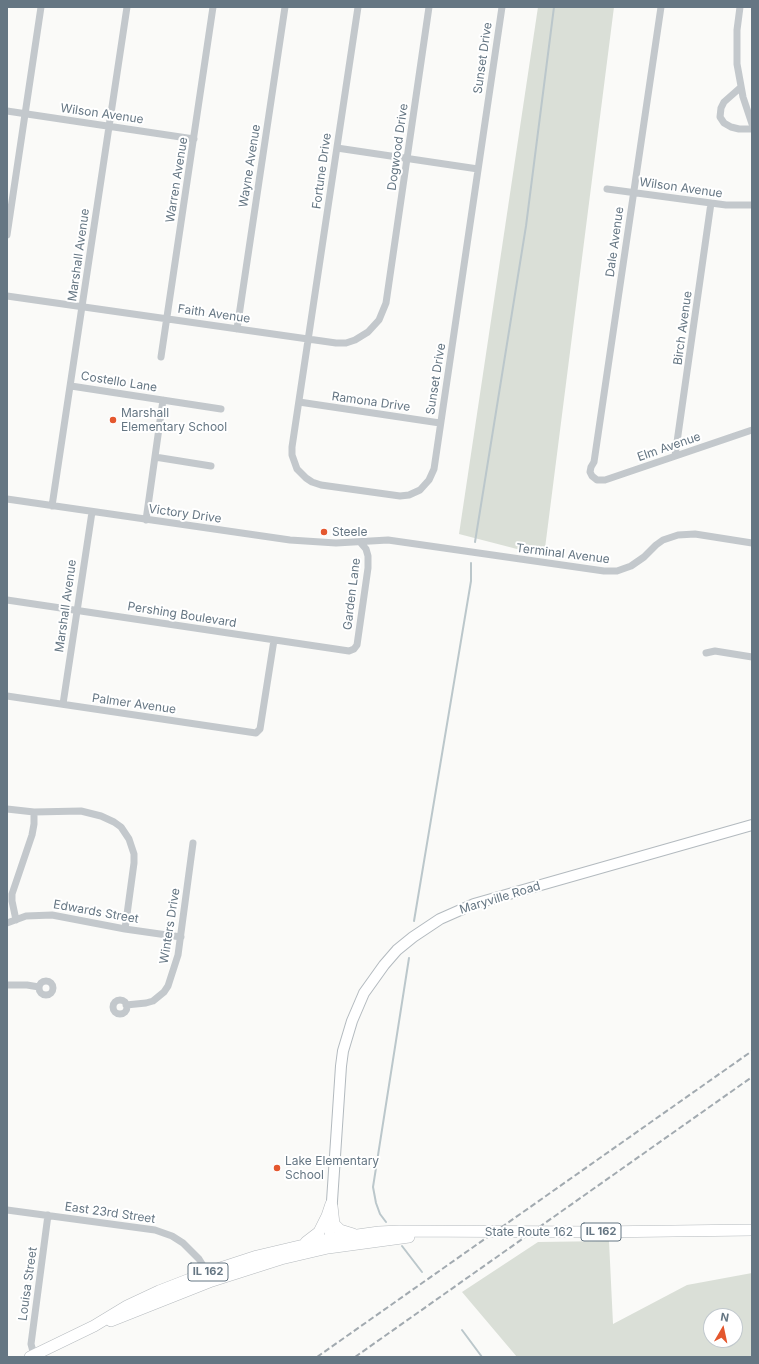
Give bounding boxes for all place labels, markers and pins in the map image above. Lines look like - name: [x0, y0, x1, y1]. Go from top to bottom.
- place label: Marshall Elementary School: [121, 406, 227, 434]
- marker: Marshall Elementary School: [108, 415, 118, 425]
- place label: Steele: [332, 525, 367, 539]
- marker: Steele: [319, 527, 329, 537]
- place label: Lake Elementary School: [285, 1154, 379, 1182]
- marker: Lake Elementary School: [272, 1163, 282, 1173]

